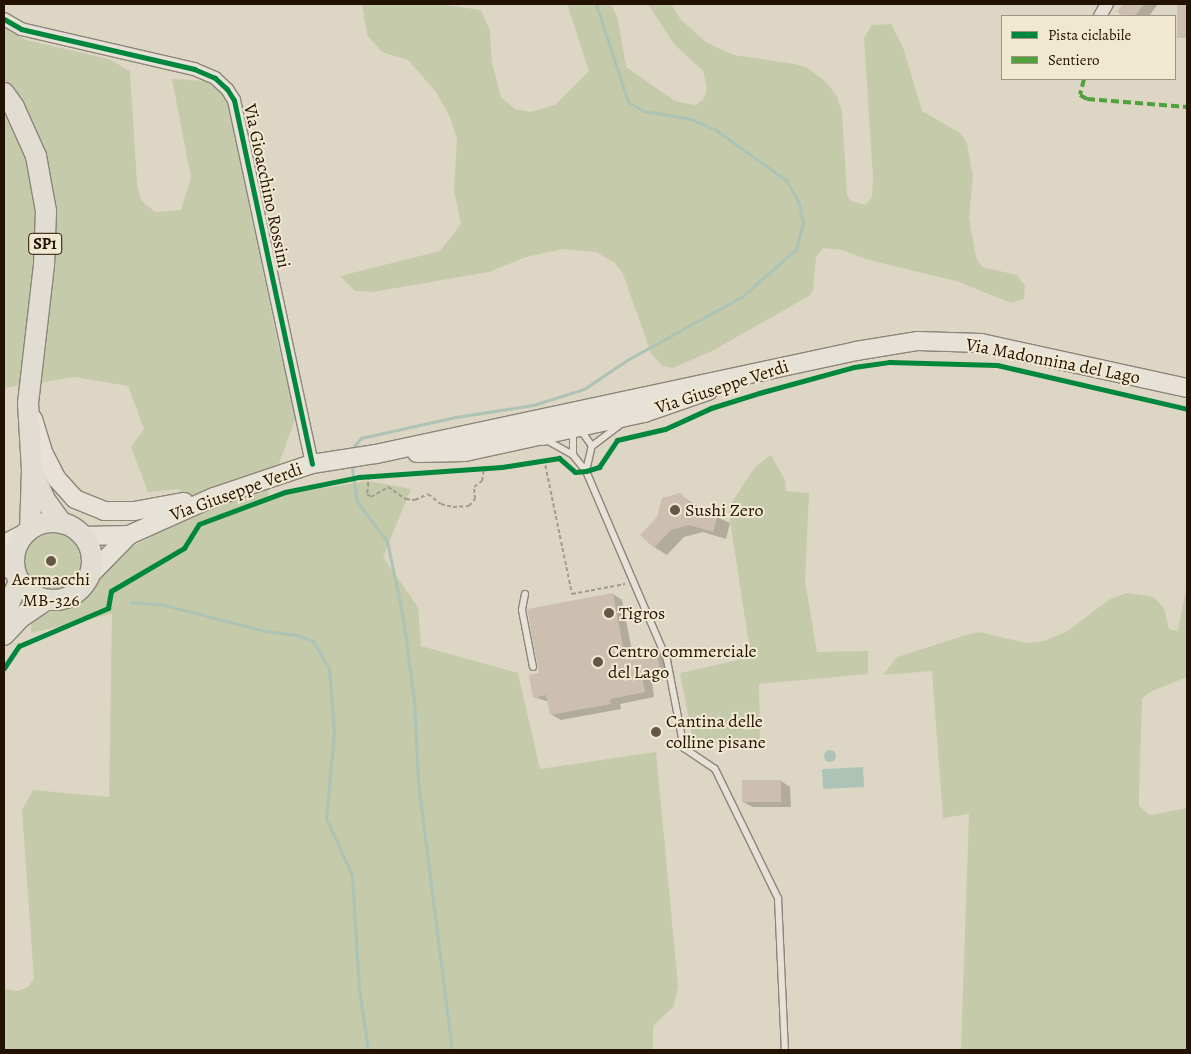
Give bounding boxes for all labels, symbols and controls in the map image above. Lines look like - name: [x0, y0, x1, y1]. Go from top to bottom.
- legend: [1001, 15, 1176, 80]
- text: Pista ciclabile: [1048, 25, 1131, 45]
- text: Sentiero: [1048, 50, 1100, 70]
- street label: Via Gioacchino Rossini: [239, 102, 295, 270]
- road number: SP1: [28, 230, 62, 258]
- street label: Via Madonnina del Lago: [964, 333, 1142, 389]
- street label: Via Giuseppe Verdi: [653, 355, 791, 419]
- street label: Via Giuseppe Verdi: [167, 458, 305, 526]
- place label: Sushi Zero: [685, 499, 763, 521]
- marker: Sushi Zero: [669, 504, 681, 516]
- marker: Aermacchi MB-326: [45, 555, 57, 567]
- place label: Aermacchi MB-326: [12, 569, 90, 612]
- place label: Tigros: [619, 602, 665, 624]
- marker: Tigros: [603, 607, 615, 619]
- place label: Centro commerciale del Lago: [608, 641, 757, 684]
- marker: Centro commerciale del Lago: [592, 656, 604, 668]
- place label: Cantina delle colline pisane: [666, 711, 766, 754]
- marker: Cantina delle colline pisane: [650, 726, 662, 738]

